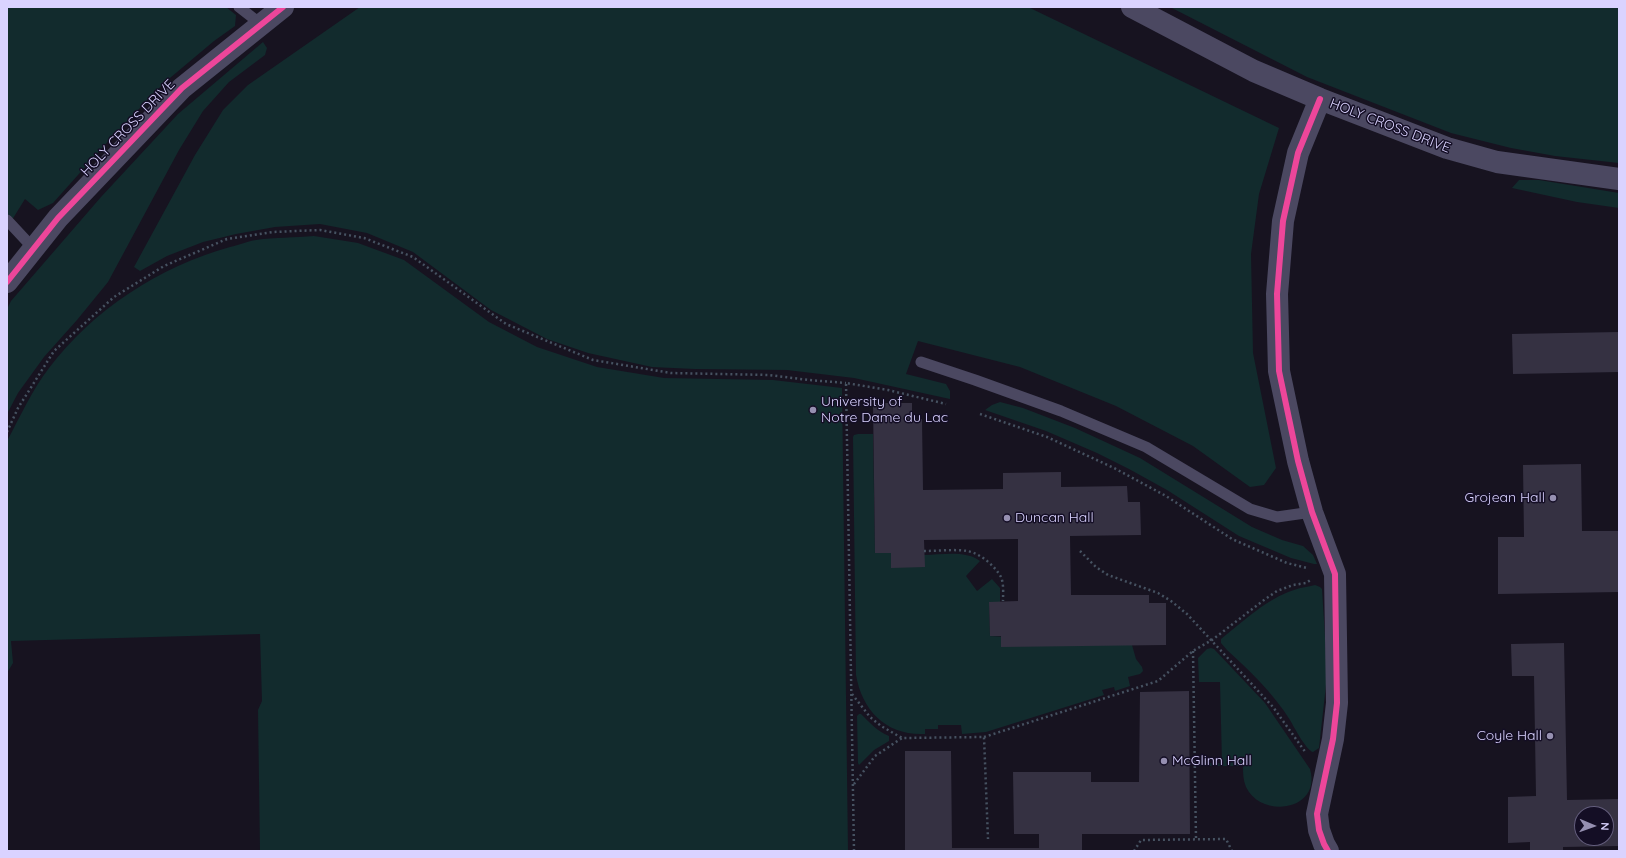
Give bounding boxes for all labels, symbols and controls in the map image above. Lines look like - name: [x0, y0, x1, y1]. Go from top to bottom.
- street label: HOLY CROSS DRIVE: [78, 76, 178, 180]
- street label: HOLY CROSS DRIVE: [1327, 95, 1453, 157]
- place label: University of Notre Dame du Lac: [821, 394, 948, 426]
- marker: University of Notre Dame du Lac: [808, 405, 818, 415]
- place label: Grojean Hall: [1465, 490, 1545, 506]
- marker: Grojean Hall: [1548, 493, 1558, 503]
- place label: Duncan Hall: [1015, 510, 1094, 526]
- marker: Duncan Hall: [1002, 513, 1012, 523]
- place label: Coyle Hall: [1477, 728, 1542, 744]
- marker: Coyle Hall: [1545, 731, 1555, 741]
- place label: McGlinn Hall: [1172, 753, 1252, 769]
- marker: McGlinn Hall: [1159, 756, 1169, 766]
- north arrow: [1574, 806, 1614, 846]
- text: N: [1598, 822, 1612, 831]

